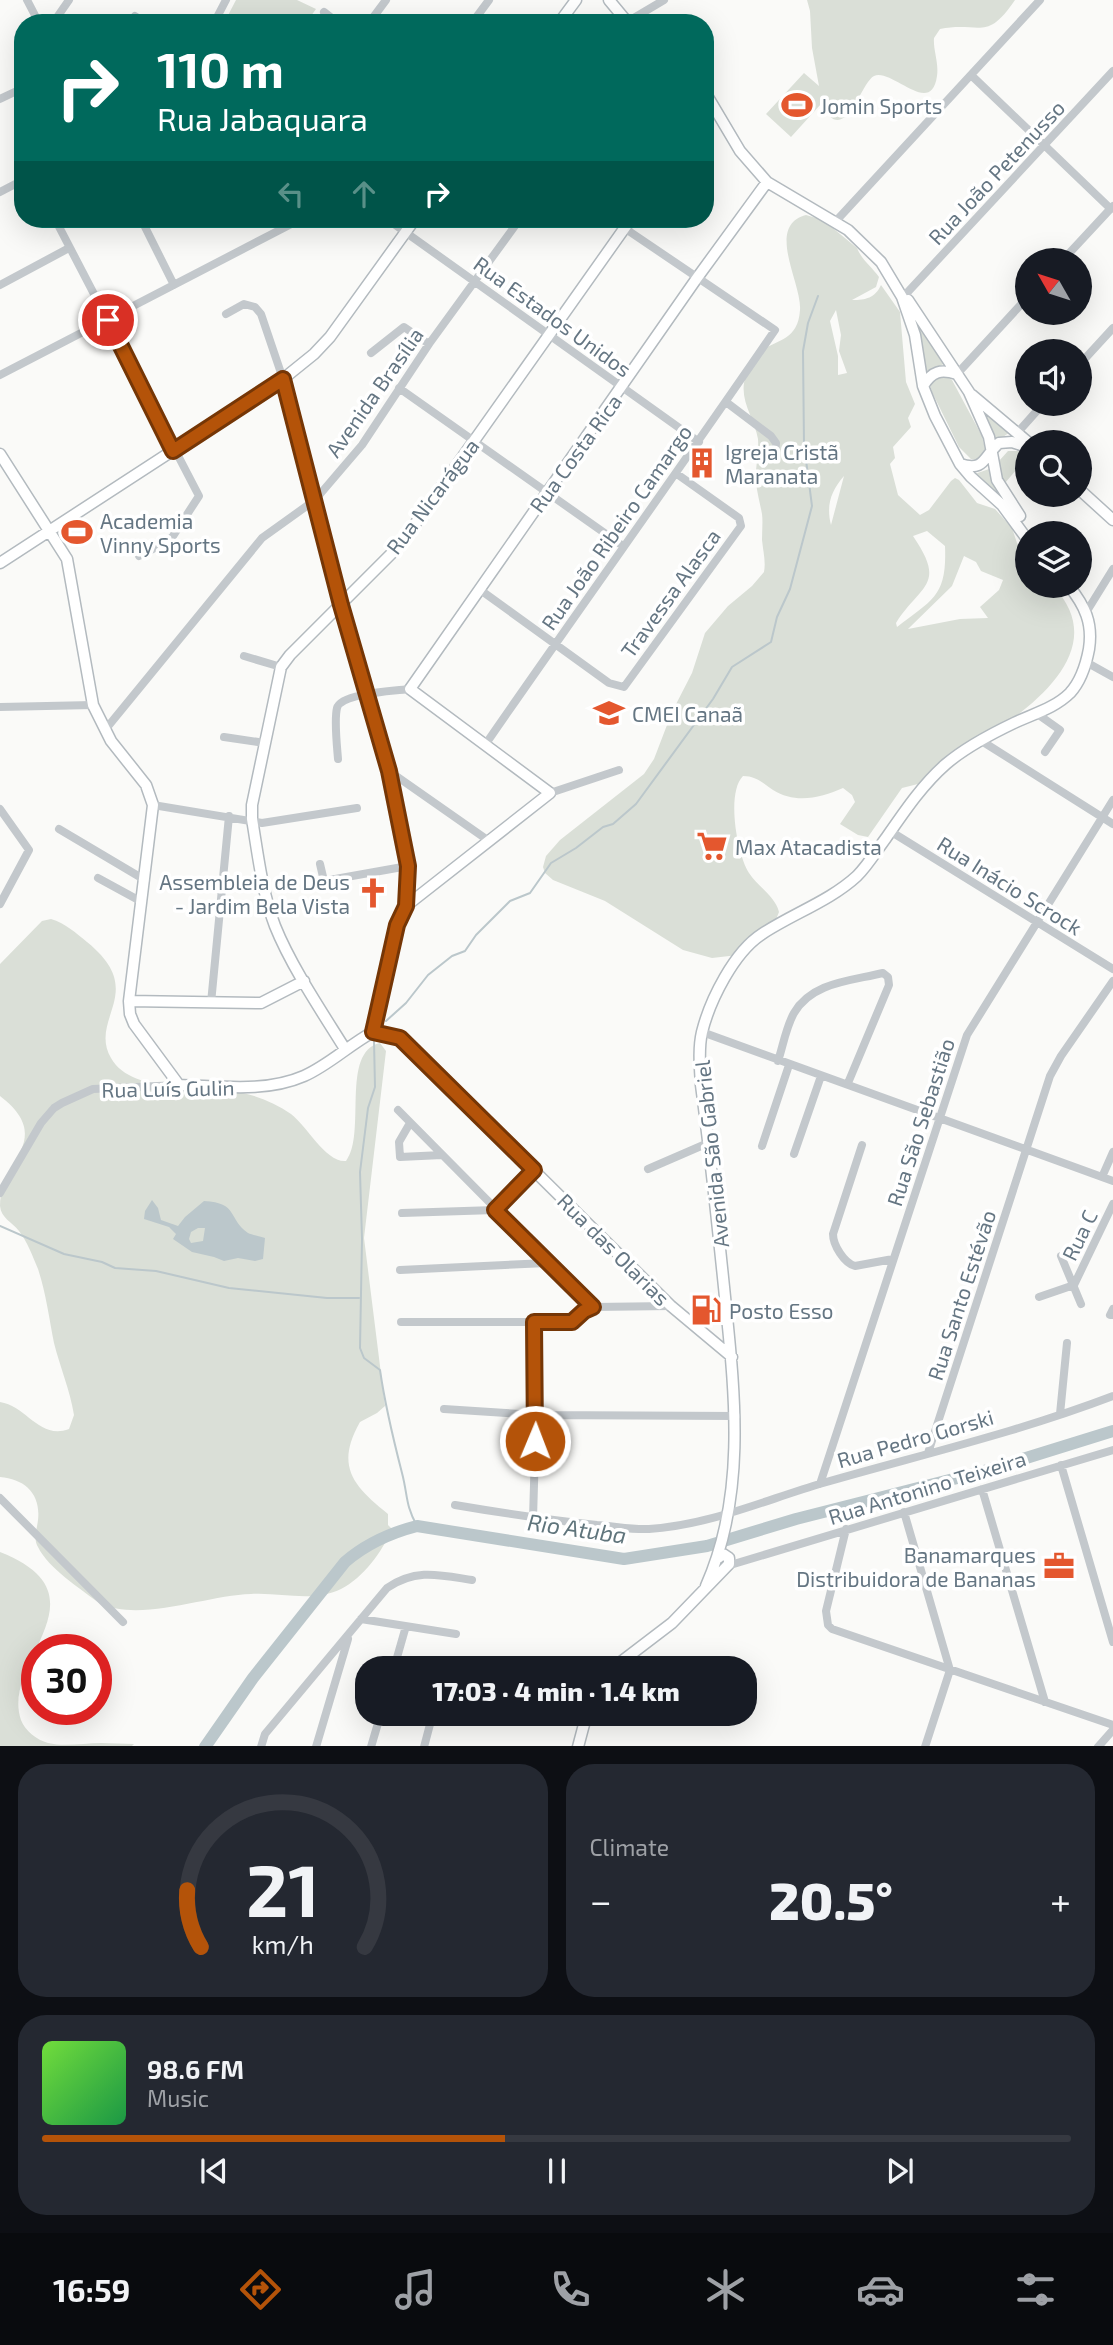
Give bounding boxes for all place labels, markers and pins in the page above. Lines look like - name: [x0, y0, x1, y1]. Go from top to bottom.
- sports icon: Jomin Sports: [780, 88, 814, 122]
- place label: Jomin Sports: [820, 93, 943, 118]
- pin: [78, 290, 138, 350]
- place label: Igreja Cristã Maranata: [725, 439, 839, 488]
- building icon: Igreja Cristã Maranata: [685, 446, 719, 480]
- place label: Academia Vinny Sports: [100, 508, 221, 557]
- sports icon: Academia Vinny Sports: [60, 515, 94, 549]
- school or university icon: CMEI Canaã: [592, 696, 626, 730]
- place label: CMEI Canaã: [632, 701, 743, 726]
- supermarket icon: Max Atacadista: [695, 829, 729, 863]
- place label: Max Atacadista: [735, 834, 882, 859]
- place label: Assembleia de Deus - Jardim Bela Vista: [159, 869, 350, 918]
- church icon: Assembleia de Deus - Jardim Bela Vista: [356, 876, 390, 910]
- fuel station icon: Posto Esso: [689, 1293, 723, 1327]
- place label: Posto Esso: [729, 1298, 834, 1323]
- place label: Banamarques Distribuidora de Bananas: [796, 1542, 1036, 1591]
- office icon: Banamarques Distribuidora de Bananas: [1042, 1549, 1076, 1583]

